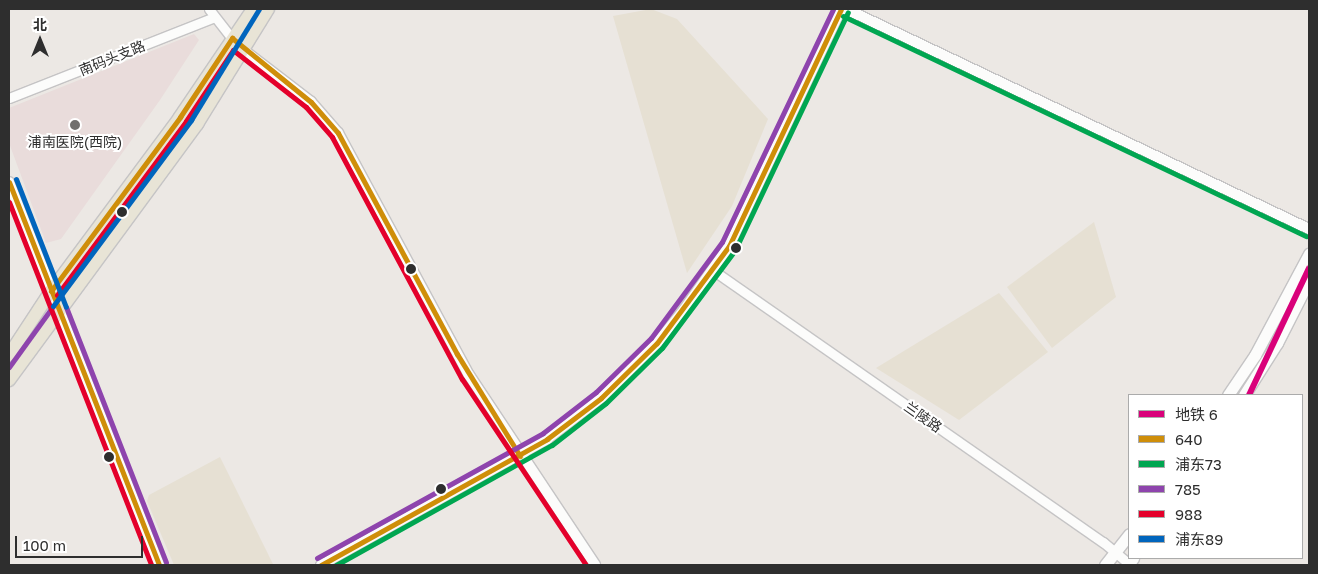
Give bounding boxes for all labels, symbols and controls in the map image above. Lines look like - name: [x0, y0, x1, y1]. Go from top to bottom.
- north arrow: [15, 15, 65, 65]
- text: 北: [33, 16, 47, 33]
- street label: 南码头支路: [76, 37, 148, 79]
- marker: 浦南医院(西院): [68, 118, 82, 132]
- place label: 浦南医院(西院): [28, 134, 122, 150]
- unlabelled marker: [117, 207, 127, 217]
- unlabelled marker: [731, 243, 741, 253]
- unlabelled marker: [406, 264, 416, 274]
- legend: [1128, 394, 1303, 559]
- street label: 兰陵路: [901, 398, 945, 436]
- text: 地铁 6: [1175, 405, 1218, 423]
- text: 640: [1175, 430, 1203, 448]
- unlabelled marker: [104, 452, 114, 462]
- text: 浦东73: [1175, 455, 1222, 473]
- text: 785: [1175, 480, 1201, 498]
- unlabelled marker: [436, 484, 446, 494]
- text: 988: [1175, 505, 1202, 523]
- scale bar: [18, 526, 145, 558]
- text: 浦东89: [1175, 530, 1223, 548]
- text: 100 m: [23, 536, 66, 554]

